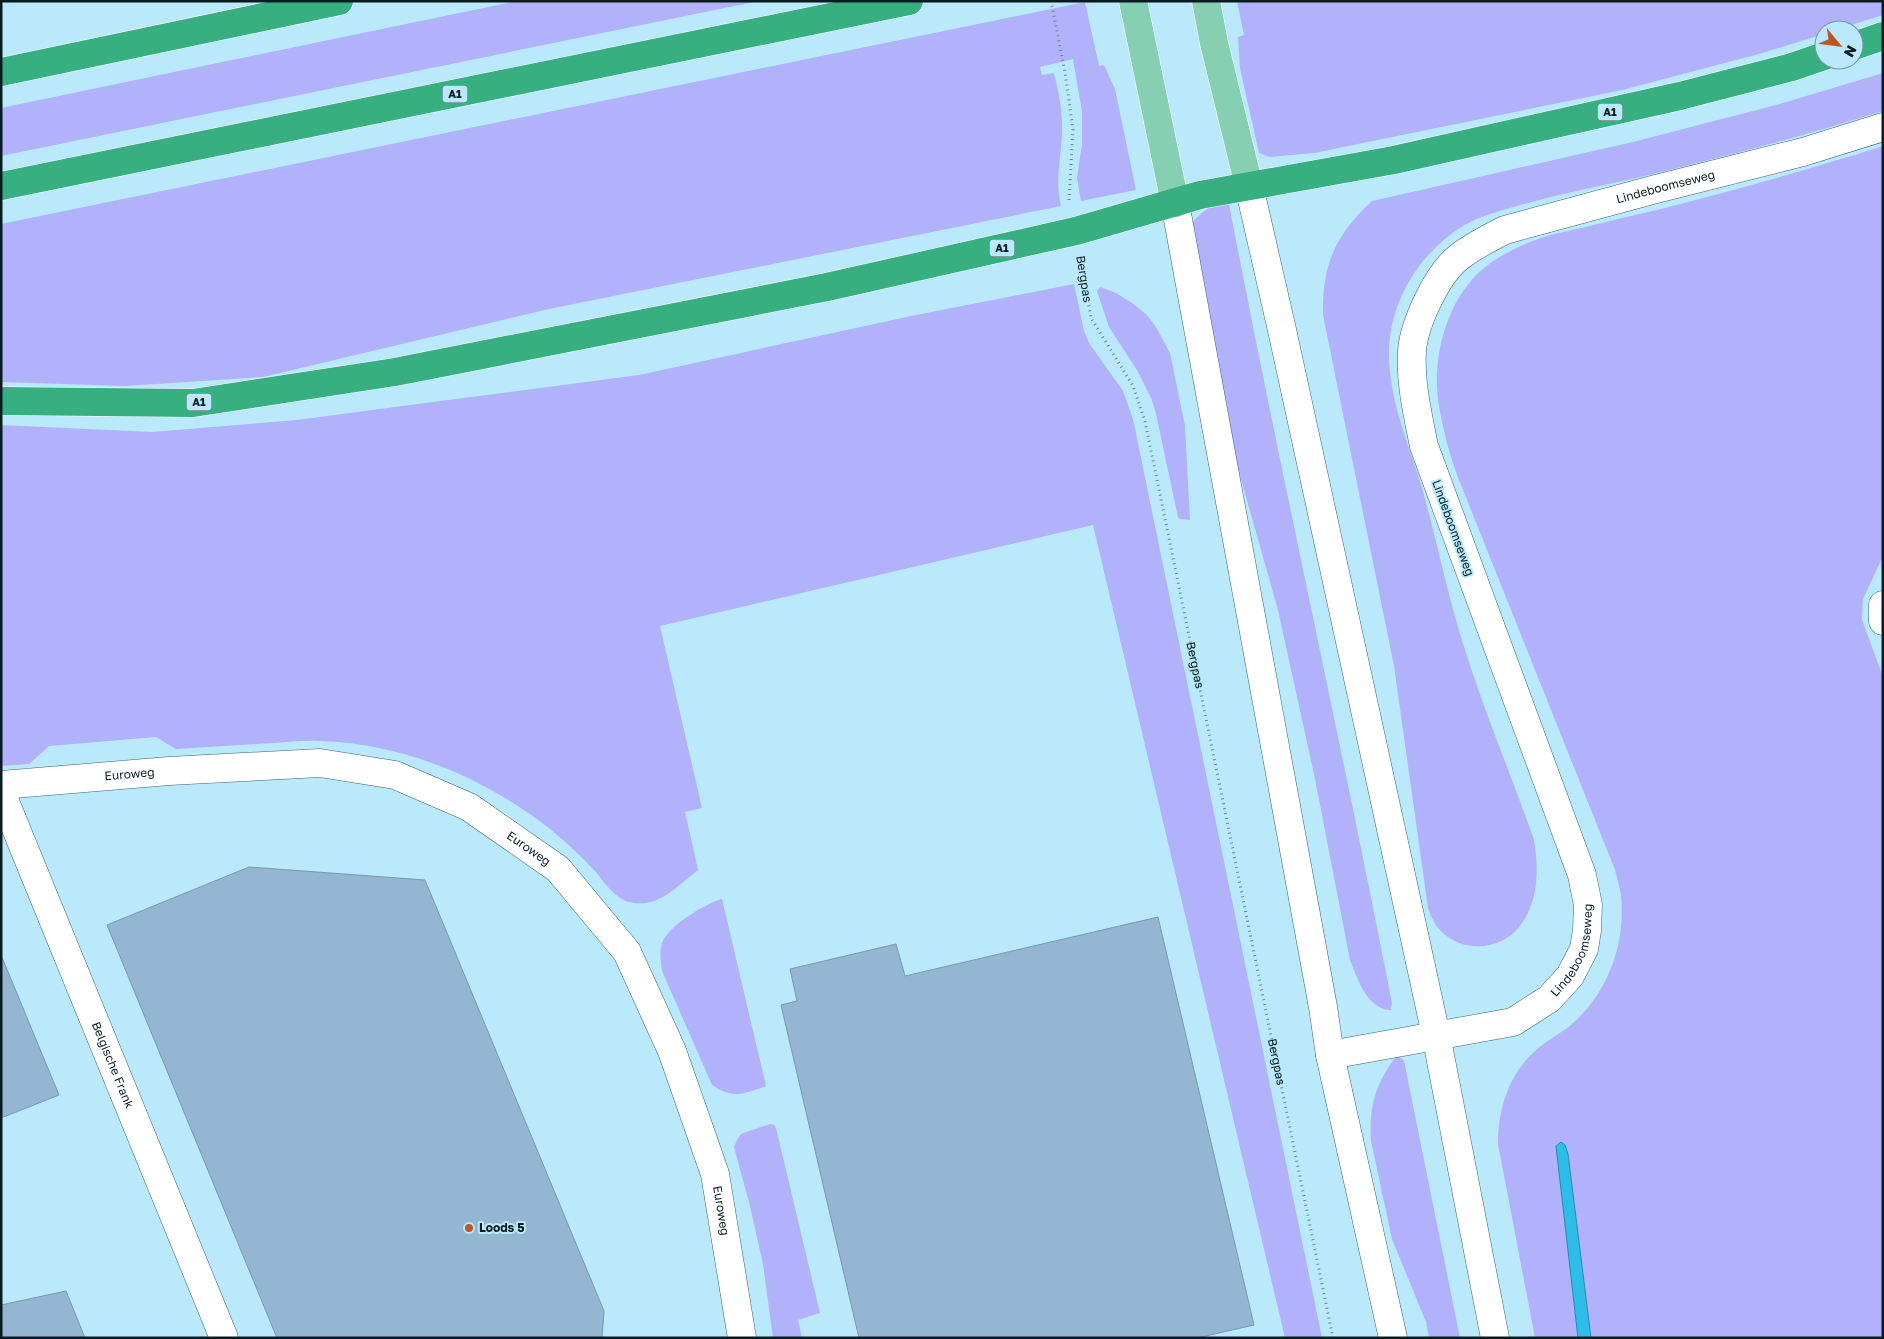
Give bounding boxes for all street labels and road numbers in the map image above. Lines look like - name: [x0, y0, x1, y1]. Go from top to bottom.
- road number: A1: [442, 86, 468, 102]
- road number: A1: [1598, 104, 1622, 120]
- street label: Lindeboomseweg: [1614, 166, 1716, 206]
- road number: A1: [990, 240, 1014, 256]
- street label: Bergpas: [1073, 254, 1096, 304]
- road number: A1: [186, 394, 212, 411]
- street label: Lindeboomseweg: [1429, 478, 1478, 578]
- street label: Bergpas: [1183, 640, 1208, 690]
- street label: Euroweg: [104, 764, 155, 783]
- street label: Euroweg: [504, 828, 554, 869]
- street label: Lindeboomseweg: [1547, 903, 1595, 1000]
- street label: Belgische Frank: [89, 1019, 137, 1111]
- street label: Bergpas: [1265, 1037, 1289, 1087]
- street label: Euroweg: [710, 1185, 733, 1237]

